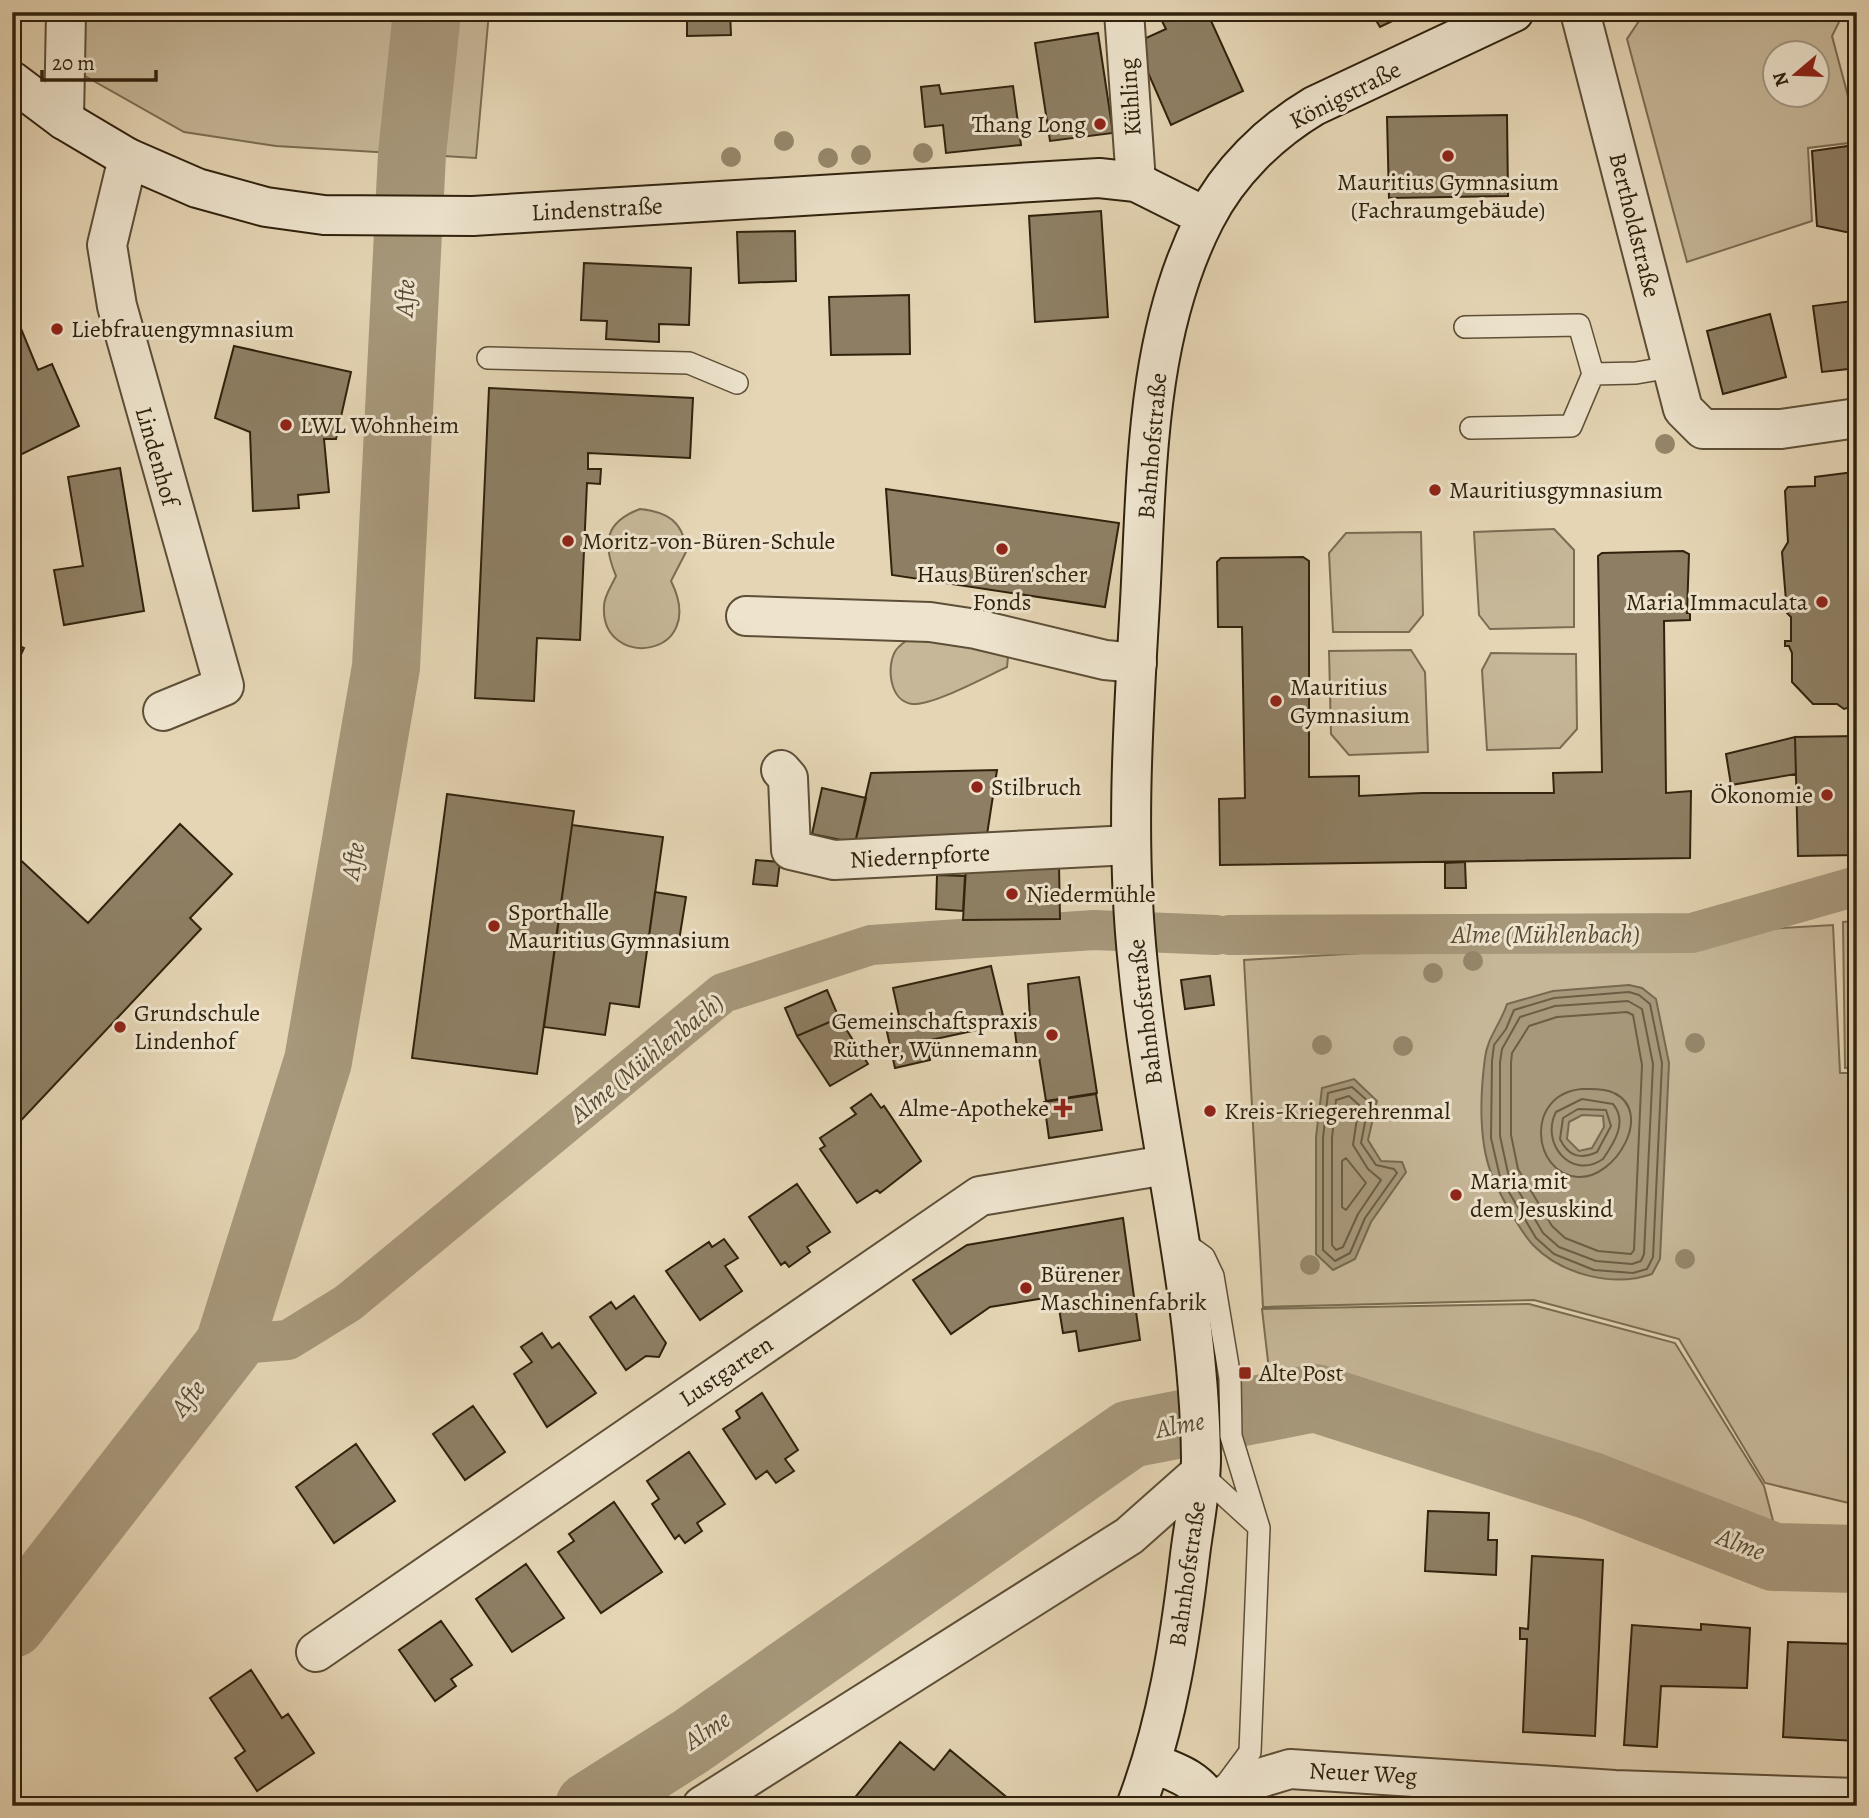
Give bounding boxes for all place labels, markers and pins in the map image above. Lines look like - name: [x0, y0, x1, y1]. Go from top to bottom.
- place label: Thang Long: [972, 108, 1086, 140]
- marker: Thang Long: [1092, 116, 1108, 132]
- marker: Mauritius Gymnasium (Fachraumgebäude): [1440, 148, 1456, 164]
- place label: Mauritius Gymnasium (Fachraumgebäude): [1337, 166, 1559, 226]
- place label: Liebfrauengymnasium: [71, 313, 294, 345]
- marker: Liebfrauengymnasium: [49, 321, 65, 337]
- place label: LWL Wohnheim: [300, 409, 459, 441]
- marker: LWL Wohnheim: [278, 417, 294, 433]
- place label: Mauritiusgymnasium: [1449, 474, 1663, 506]
- marker: Mauritiusgymnasium: [1427, 482, 1443, 498]
- place label: Moritz-von-Büren-Schule: [582, 525, 835, 557]
- marker: Moritz-von-Büren-Schule: [560, 533, 576, 549]
- marker: Haus Büren'scher Fonds: [994, 541, 1010, 557]
- place label: Haus Büren'scher Fonds: [916, 558, 1088, 618]
- place label: Maria Immaculata: [1626, 586, 1809, 618]
- marker: Maria Immaculata: [1814, 594, 1830, 610]
- place label: Mauritius Gymnasium: [1290, 671, 1410, 731]
- marker: Mauritius Gymnasium: [1268, 693, 1284, 709]
- place label: Stilbruch: [991, 771, 1082, 803]
- marker: Stilbruch: [969, 779, 985, 795]
- place label: Ökonomie: [1710, 779, 1813, 811]
- marker: Ökonomie: [1819, 787, 1835, 803]
- place label: Niedermühle: [1026, 878, 1156, 910]
- marker: Niedermühle: [1004, 886, 1020, 902]
- place label: Sporthalle Mauritius Gymnasium: [508, 896, 730, 956]
- marker: Sporthalle Mauritius Gymnasium: [486, 918, 502, 934]
- place label: Grundschule Lindenhof: [134, 997, 260, 1057]
- place label: Gemeinschaftspraxis Rüther, Wünnemann: [831, 1005, 1038, 1065]
- marker: Grundschule Lindenhof: [112, 1019, 128, 1035]
- marker: Gemeinschaftspraxis Rüther, Wünnemann: [1044, 1027, 1060, 1043]
- place label: Alme-Apotheke: [898, 1092, 1049, 1124]
- place label: Kreis-Kriegerehrenmal: [1224, 1095, 1450, 1127]
- marker: Alme-Apotheke: [1055, 1100, 1071, 1116]
- marker: Kreis-Kriegerehrenmal: [1202, 1103, 1218, 1119]
- place label: Maria mit dem Jesuskind: [1470, 1165, 1613, 1225]
- marker: Maria mit dem Jesuskind: [1448, 1187, 1464, 1203]
- place label: Bürener Maschinenfabrik: [1040, 1258, 1207, 1318]
- marker: Bürener Maschinenfabrik: [1018, 1280, 1034, 1296]
- place label: Alte Post: [1258, 1357, 1344, 1389]
- marker: Alte Post: [1237, 1365, 1253, 1381]

